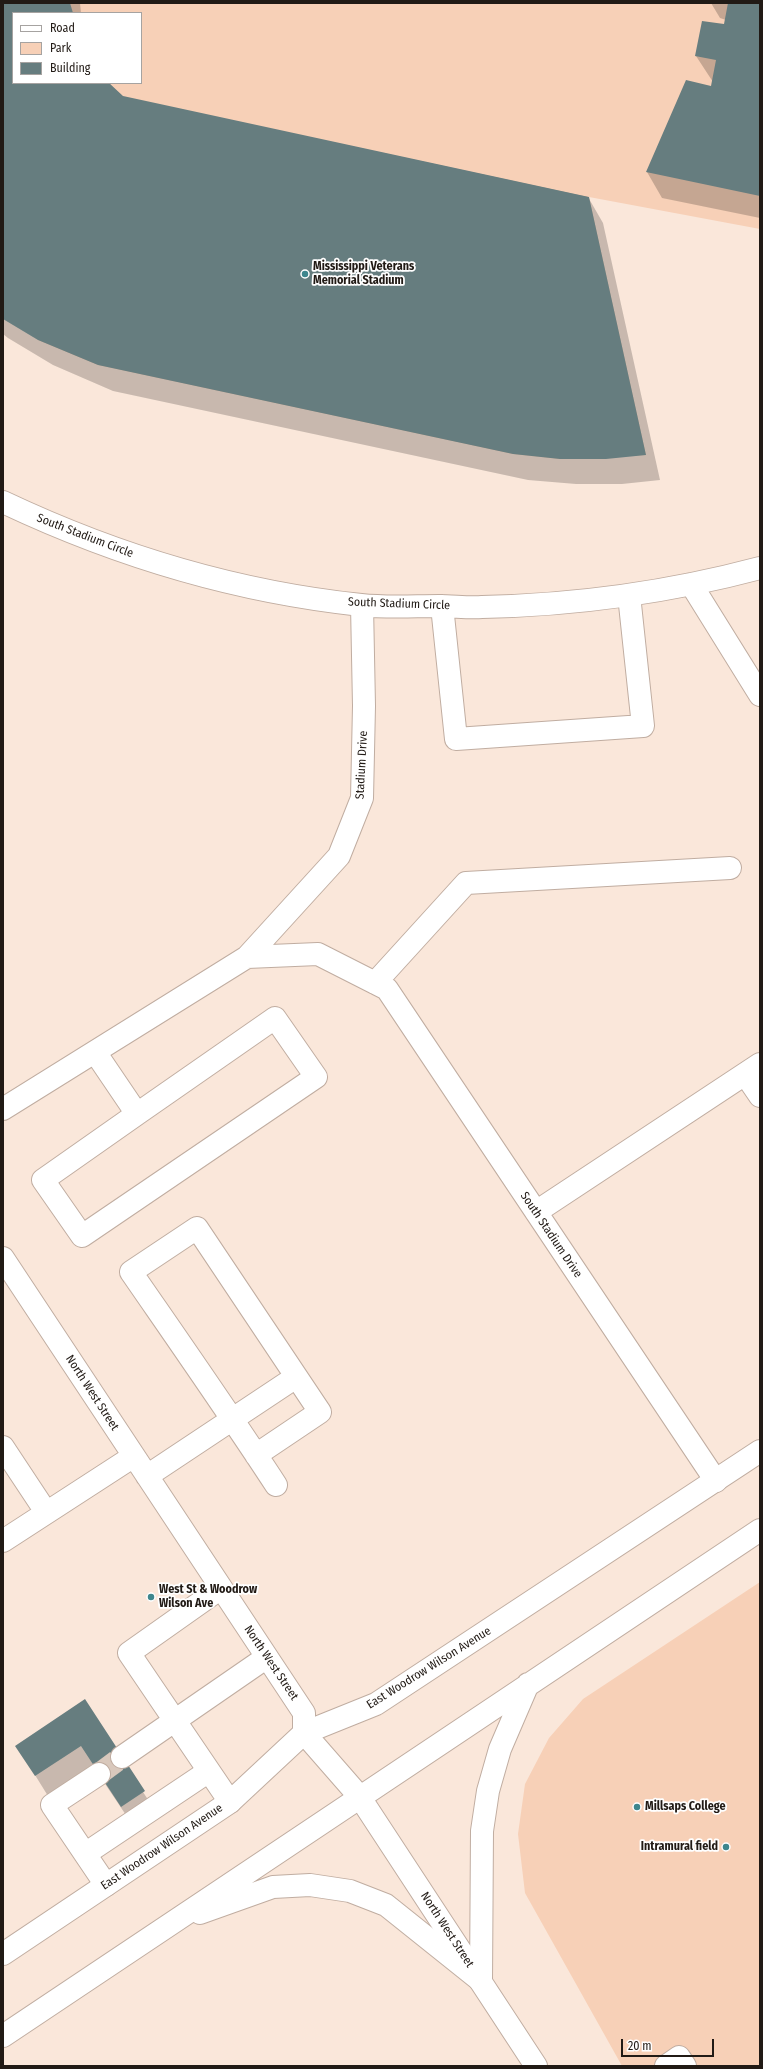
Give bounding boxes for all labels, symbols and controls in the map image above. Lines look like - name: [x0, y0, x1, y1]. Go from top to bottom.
- legend: [12, 12, 142, 84]
- text: Road: [50, 21, 75, 35]
- text: Park: [50, 41, 71, 55]
- text: Building: [50, 61, 90, 75]
- place label: Mississippi Veterans Memorial Stadium: [313, 260, 414, 288]
- marker: Mississippi Veterans Memorial Stadium: [300, 269, 310, 279]
- street label: South Stadium Circle: [35, 511, 135, 561]
- street label: South Stadium Circle: [348, 595, 450, 613]
- street label: Stadium Drive: [353, 730, 371, 800]
- street label: South Stadium Drive: [517, 1189, 585, 1281]
- street label: North West Street: [62, 1353, 122, 1433]
- place label: West St & Woodrow Wilson Ave: [159, 1583, 257, 1611]
- marker: West St & Woodrow Wilson Ave: [146, 1592, 156, 1602]
- street label: North West Street: [241, 1623, 301, 1703]
- street label: East Woodrow Wilson Avenue: [364, 1624, 494, 1712]
- place label: Millsaps College: [645, 1800, 726, 1814]
- street label: East Woodrow Wilson Avenue: [98, 1801, 226, 1893]
- marker: Millsaps College: [632, 1802, 642, 1812]
- place label: Intramural field: [641, 1840, 718, 1854]
- marker: Intramural field: [721, 1842, 731, 1852]
- street label: North West Street: [417, 1890, 477, 1970]
- scale bar: [623, 2031, 716, 2057]
- text: 20 m: [628, 2039, 652, 2053]

